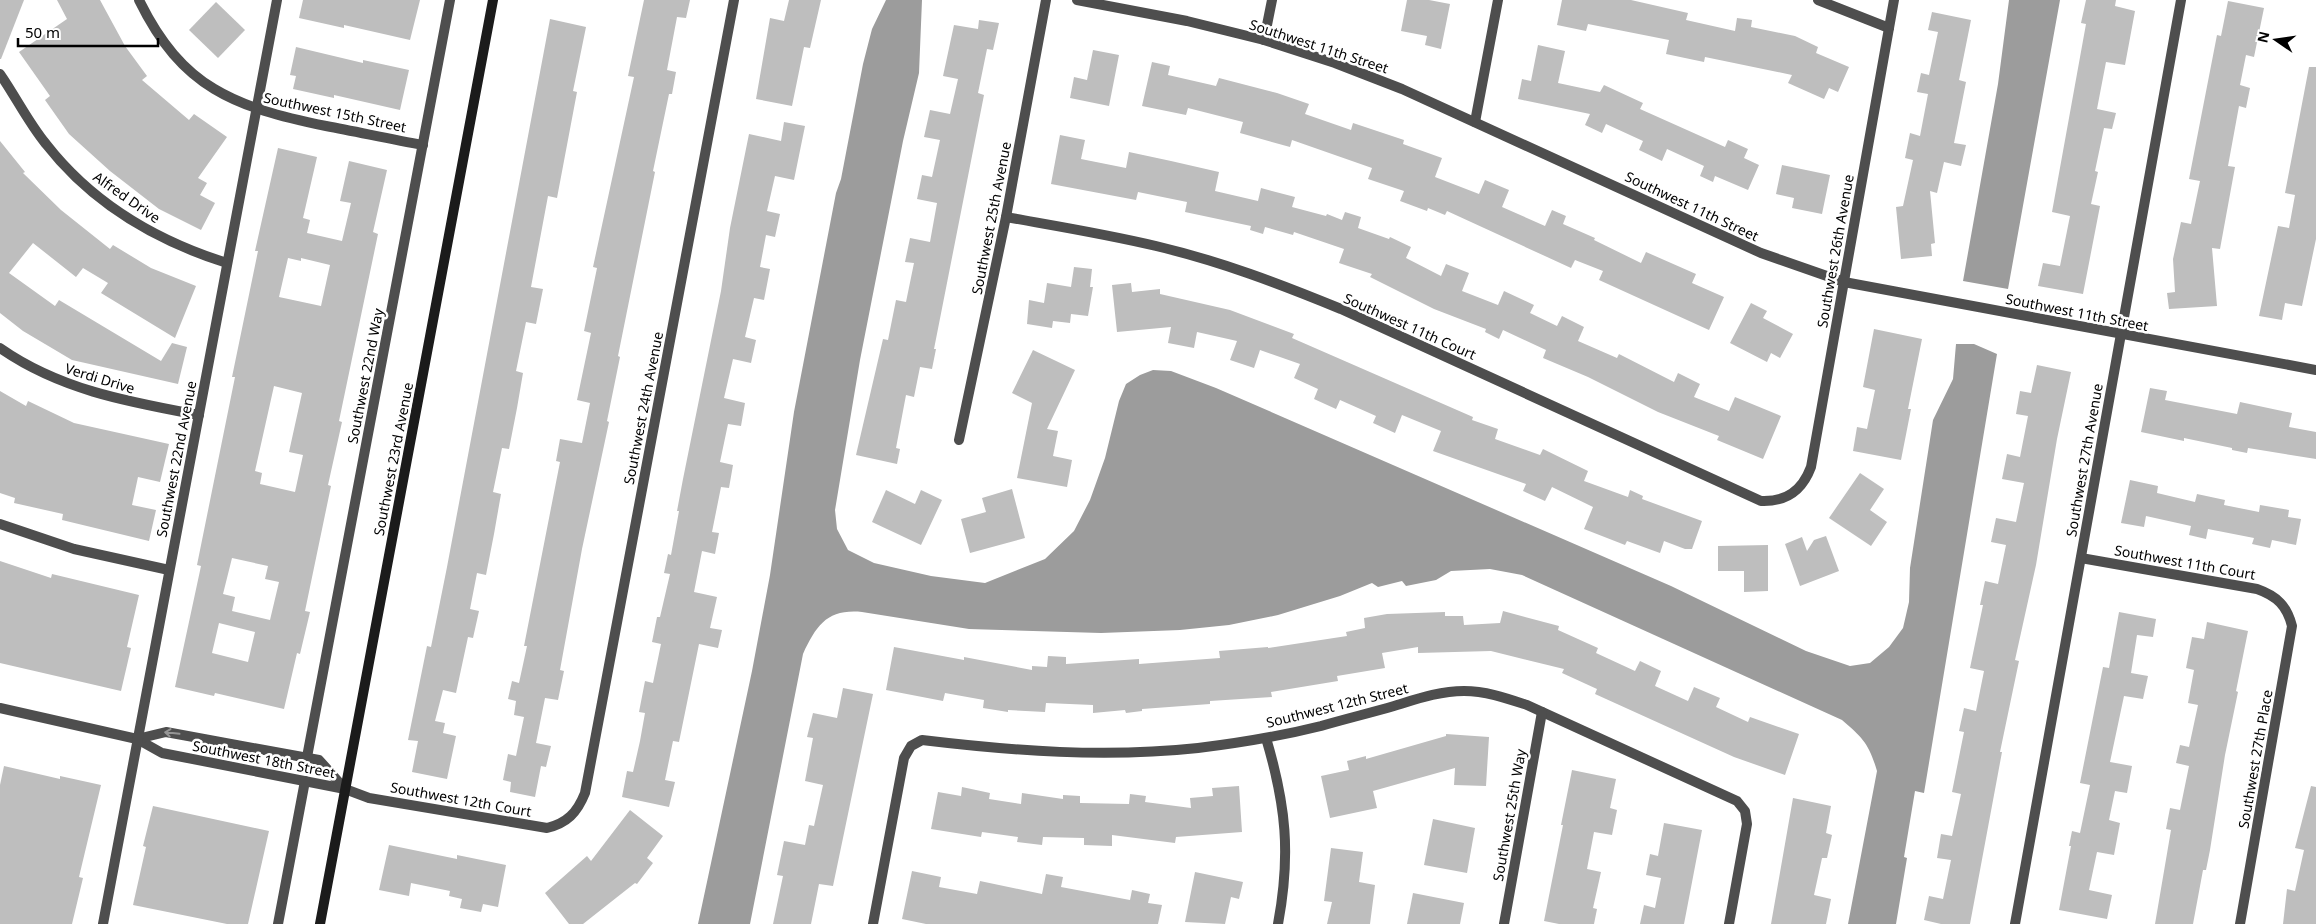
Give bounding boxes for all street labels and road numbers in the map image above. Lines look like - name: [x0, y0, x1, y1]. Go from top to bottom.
- street label: Southwest 11th Street: [1247, 15, 1391, 77]
- street label: Southwest 15th Street: [262, 88, 408, 136]
- street label: Southwest 25th Avenue: [967, 140, 1015, 296]
- street label: Alfred Drive: [90, 167, 164, 227]
- street label: Southwest 11th Street: [1622, 167, 1762, 245]
- street label: Southwest 26th Avenue: [1812, 173, 1858, 329]
- street label: Southwest 11th Court: [1341, 288, 1479, 364]
- street label: Southwest 11th Street: [2004, 289, 2150, 335]
- street label: Southwest 22nd Way: [343, 306, 388, 445]
- street label: Southwest 24th Avenue: [619, 330, 667, 486]
- street label: Verdi Drive: [63, 358, 137, 398]
- street label: Southwest 22nd Avenue: [152, 379, 201, 539]
- street label: Southwest 23rd Avenue: [369, 381, 417, 537]
- street label: Southwest 27th Avenue: [2061, 382, 2107, 538]
- street label: Southwest 11th Court: [2113, 540, 2257, 584]
- street label: Southwest 12th Street: [1264, 678, 1410, 732]
- street label: Southwest 27th Place: [2233, 688, 2277, 830]
- street label: Southwest 18th Street: [191, 736, 337, 782]
- street label: Southwest 25th Way: [1488, 747, 1530, 883]
- street label: Southwest 12th Court: [389, 777, 533, 821]

